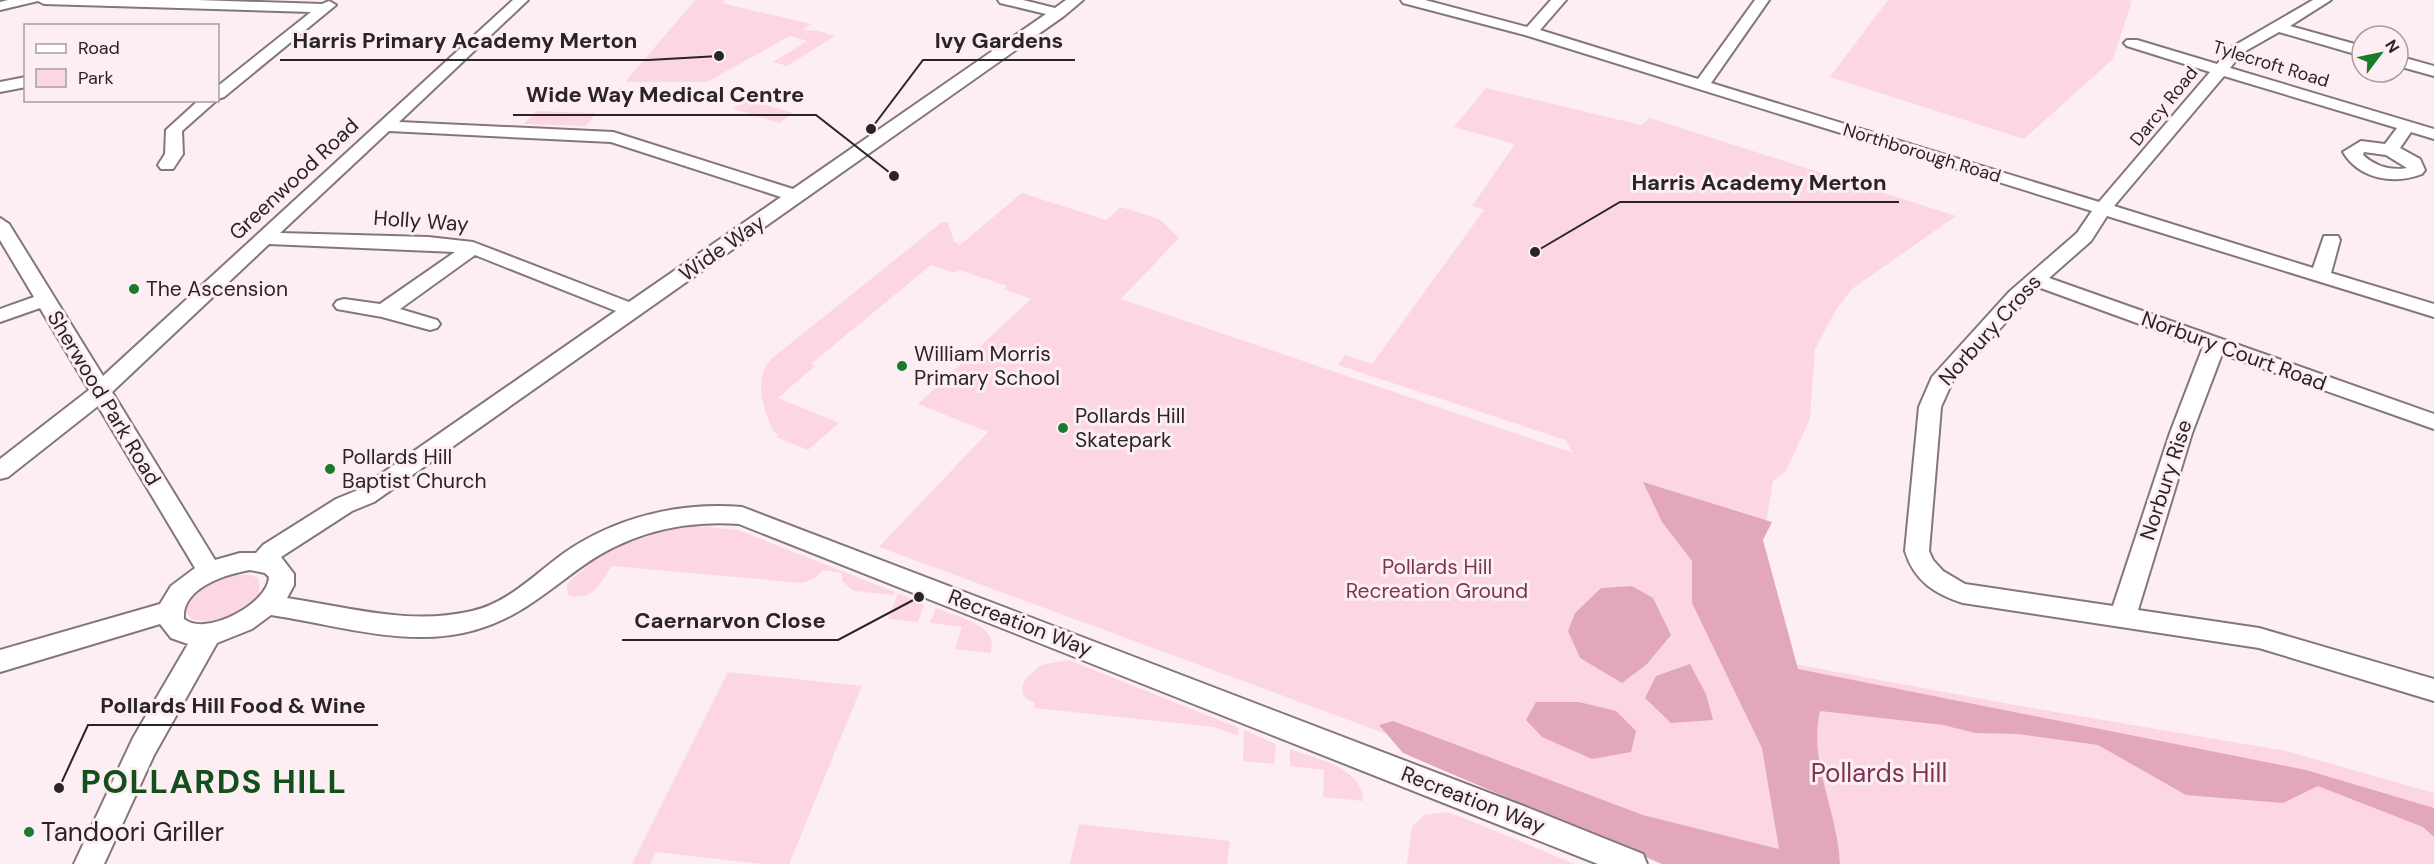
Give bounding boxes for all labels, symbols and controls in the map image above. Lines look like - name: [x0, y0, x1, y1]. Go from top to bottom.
- callout: Harris Primary Academy Merton: [280, 20, 649, 60]
- callout: Ivy Gardens: [923, 20, 1075, 60]
- legend: [24, 24, 219, 102]
- north arrow: [2350, 24, 2410, 84]
- text: Harris Primary Academy Merton: [293, 26, 637, 55]
- text: Ivy Gardens: [935, 26, 1063, 55]
- street label: Tylecroft Road: [2210, 35, 2332, 93]
- text: Road: [78, 36, 120, 60]
- text: N: [2380, 36, 2404, 57]
- street label: Darcy Road: [2125, 61, 2203, 151]
- text: Park: [78, 66, 114, 90]
- callout: Wide Way Medical Centre: [513, 75, 816, 115]
- text: Wide Way Medical Centre: [526, 80, 804, 109]
- street label: Greenwood Road: [223, 112, 365, 246]
- street label: Northborough Road: [1840, 118, 2004, 188]
- callout: Harris Academy Merton: [1620, 162, 1899, 202]
- text: Harris Academy Merton: [1631, 168, 1887, 197]
- street label: Holly Way: [372, 204, 470, 238]
- street label: Wide Way: [674, 208, 770, 288]
- street label: Norbury Cross: [1932, 268, 2048, 392]
- place label: The Ascension: [146, 275, 288, 303]
- marker: The Ascension: [127, 282, 141, 296]
- street label: Sherwood Park Road: [41, 305, 167, 491]
- street label: Norbury Court Road: [2138, 305, 2330, 397]
- place label: William Morris Primary School: [914, 340, 1060, 392]
- marker: William Morris Primary School: [895, 359, 909, 373]
- place label: Pollards Hill Skatepark: [1075, 402, 1185, 454]
- street label: Norbury Rise: [2133, 416, 2199, 544]
- marker: Pollards Hill Skatepark: [1056, 421, 1070, 435]
- place label: Pollards Hill Baptist Church: [342, 443, 487, 495]
- marker: Pollards Hill Baptist Church: [323, 462, 337, 476]
- park label: Pollards Hill Recreation Ground: [1346, 553, 1528, 605]
- street label: Recreation Way: [944, 583, 1096, 663]
- callout: Caernarvon Close: [622, 600, 838, 640]
- text: Caernarvon Close: [634, 606, 826, 635]
- callout: Pollards Hill Food & Wine: [88, 685, 378, 725]
- text: Pollards Hill Food & Wine: [100, 691, 366, 720]
- park label: Pollards Hill: [1811, 756, 1947, 790]
- district label: POLLARDS HILL: [80, 760, 348, 803]
- street label: Recreation Way: [1397, 760, 1549, 840]
- place label: Tandoori Griller: [41, 815, 224, 849]
- marker: Tandoori Griller: [22, 825, 36, 839]

